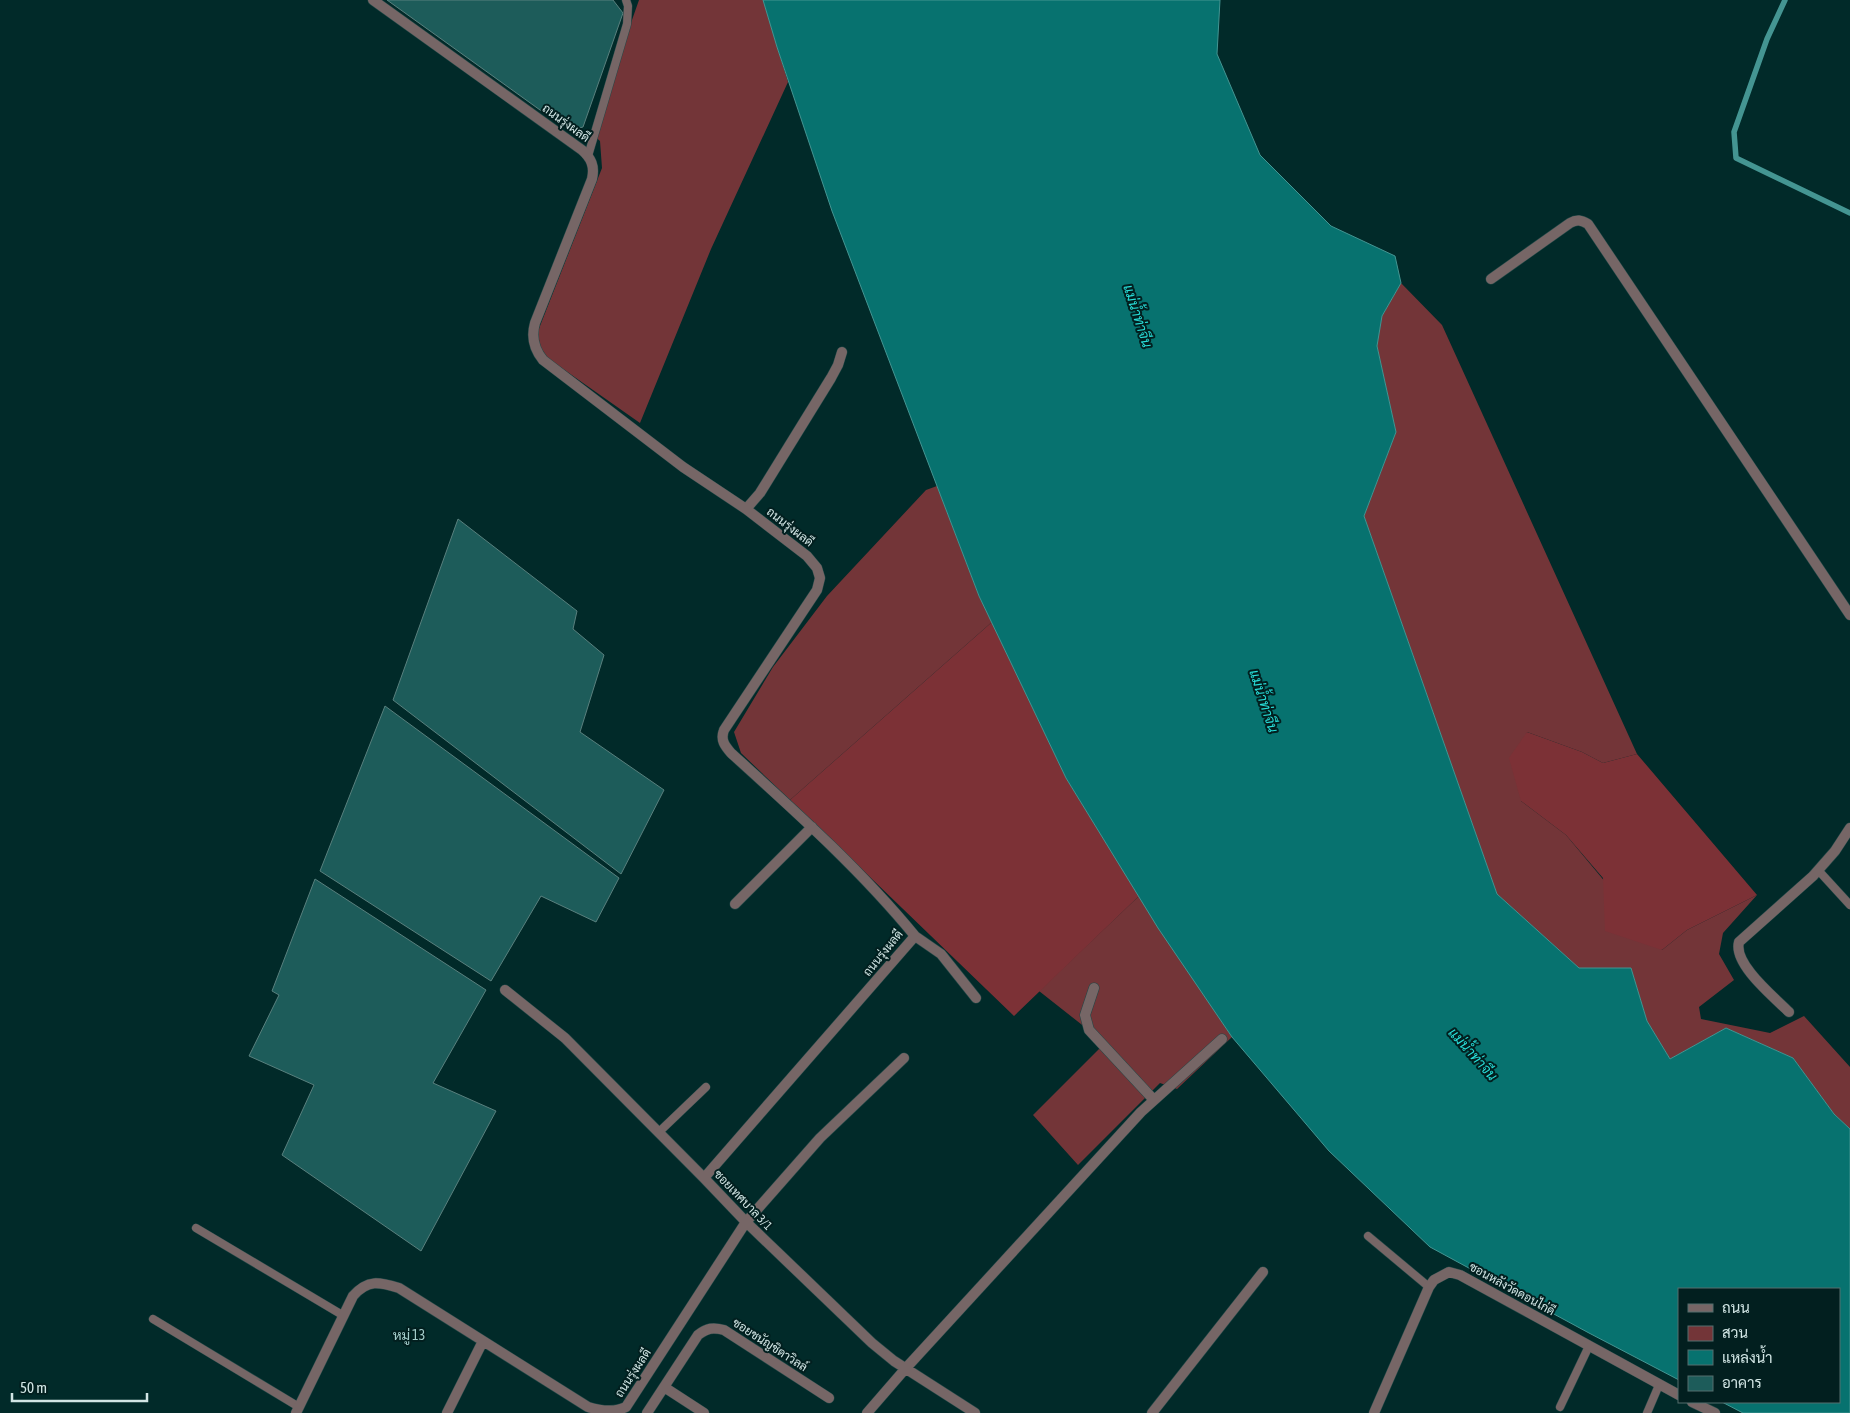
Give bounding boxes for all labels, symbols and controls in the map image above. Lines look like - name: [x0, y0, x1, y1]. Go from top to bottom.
- street label: ถนนรุ่งผลดี: [538, 100, 593, 146]
- water label: แม่น้ำท่าจีน: [1120, 281, 1159, 350]
- street label: ถนนรุ่งผลดี: [763, 504, 817, 551]
- water label: แม่น้ำท่าจีน: [1246, 666, 1285, 735]
- street label: ถนนรุ่งผลดี: [859, 927, 907, 980]
- water label: แม่น้ำท่าจีน: [1445, 1022, 1504, 1084]
- street label: ซอยเทศบาล 3/1: [711, 1167, 775, 1233]
- street label: ซอนหลังวัดดอนไก่ดี: [1467, 1259, 1558, 1318]
- legend: [1678, 1288, 1840, 1403]
- text: ถนน: [1722, 1299, 1750, 1316]
- street label: ซอยชนัญชิดาวิลล์: [730, 1315, 811, 1374]
- text: สวน: [1722, 1324, 1748, 1341]
- district label: หมู่ 13: [393, 1327, 425, 1345]
- text: แหล่งน้ำ: [1722, 1345, 1773, 1366]
- street label: ถนนรุ่งผลดี: [611, 1346, 656, 1401]
- scale bar: [12, 1370, 148, 1402]
- text: อาคาร: [1722, 1374, 1762, 1391]
- text: 50 m: [20, 1379, 47, 1396]

